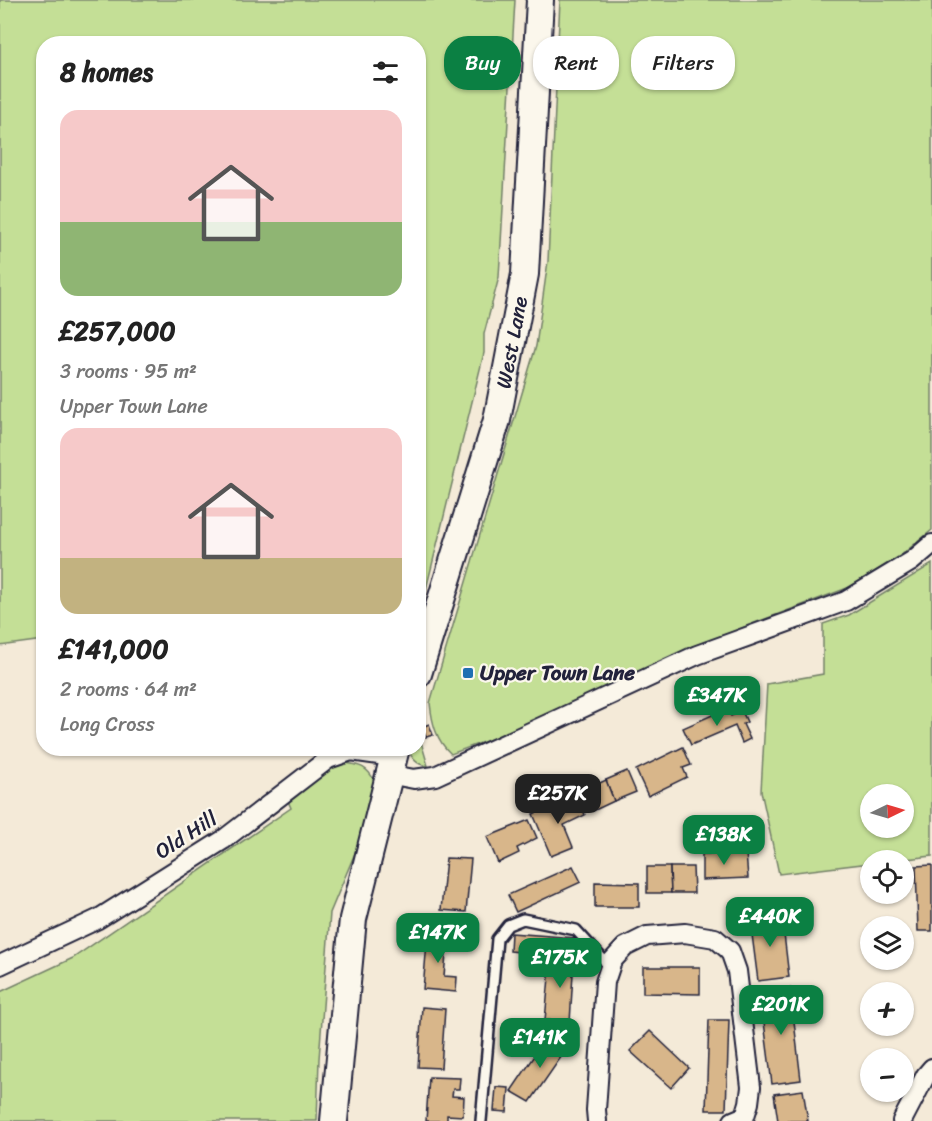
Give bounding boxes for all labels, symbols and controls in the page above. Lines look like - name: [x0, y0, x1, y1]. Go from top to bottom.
- chip: Buy: [444, 36, 521, 90]
- chip: Rent: [533, 36, 619, 90]
- chip: Filters: [631, 36, 735, 90]
- text: 8 homes: [60, 49, 153, 95]
- icon: filters: [369, 56, 402, 89]
- icon: home: [177, 149, 285, 257]
- street label: West Lane: [484, 293, 539, 392]
- text: £257,000: [60, 308, 176, 354]
- text: 3 rooms · 95 m²: [60, 354, 197, 389]
- text: Upper Town Lane: [60, 389, 208, 424]
- icon: home: [177, 467, 285, 575]
- text: £141,000: [60, 626, 169, 672]
- place label: Upper Town Lane: [480, 654, 635, 692]
- marker: Upper Town Lane: [461, 666, 475, 680]
- text: 2 rooms · 64 m²: [60, 672, 197, 707]
- pin: £347K: [675, 676, 759, 727]
- text: £347K: [688, 678, 746, 713]
- text: Long Cross: [60, 707, 155, 742]
- pin: £257K: [516, 774, 600, 825]
- text: £257K: [529, 776, 587, 811]
- north arrow: [860, 784, 914, 838]
- map controls: [860, 784, 914, 1102]
- street label: Old Hill: [147, 800, 226, 870]
- pin: £138K: [682, 815, 766, 866]
- text: £138K: [697, 817, 751, 852]
- button: locate: [860, 850, 914, 904]
- pin: £440K: [728, 897, 812, 948]
- text: £440K: [740, 899, 800, 934]
- pin: £147K: [396, 913, 480, 964]
- text: £147K: [410, 915, 466, 950]
- button: layers: [860, 916, 914, 970]
- pin: £175K: [518, 938, 602, 989]
- text: £175K: [533, 940, 587, 975]
- button: +: [860, 982, 914, 1036]
- pin: £201K: [739, 985, 823, 1036]
- text: £201K: [753, 987, 809, 1022]
- pin: £141K: [498, 1018, 582, 1069]
- text: £141K: [514, 1020, 566, 1055]
- button: −: [860, 1048, 914, 1102]

